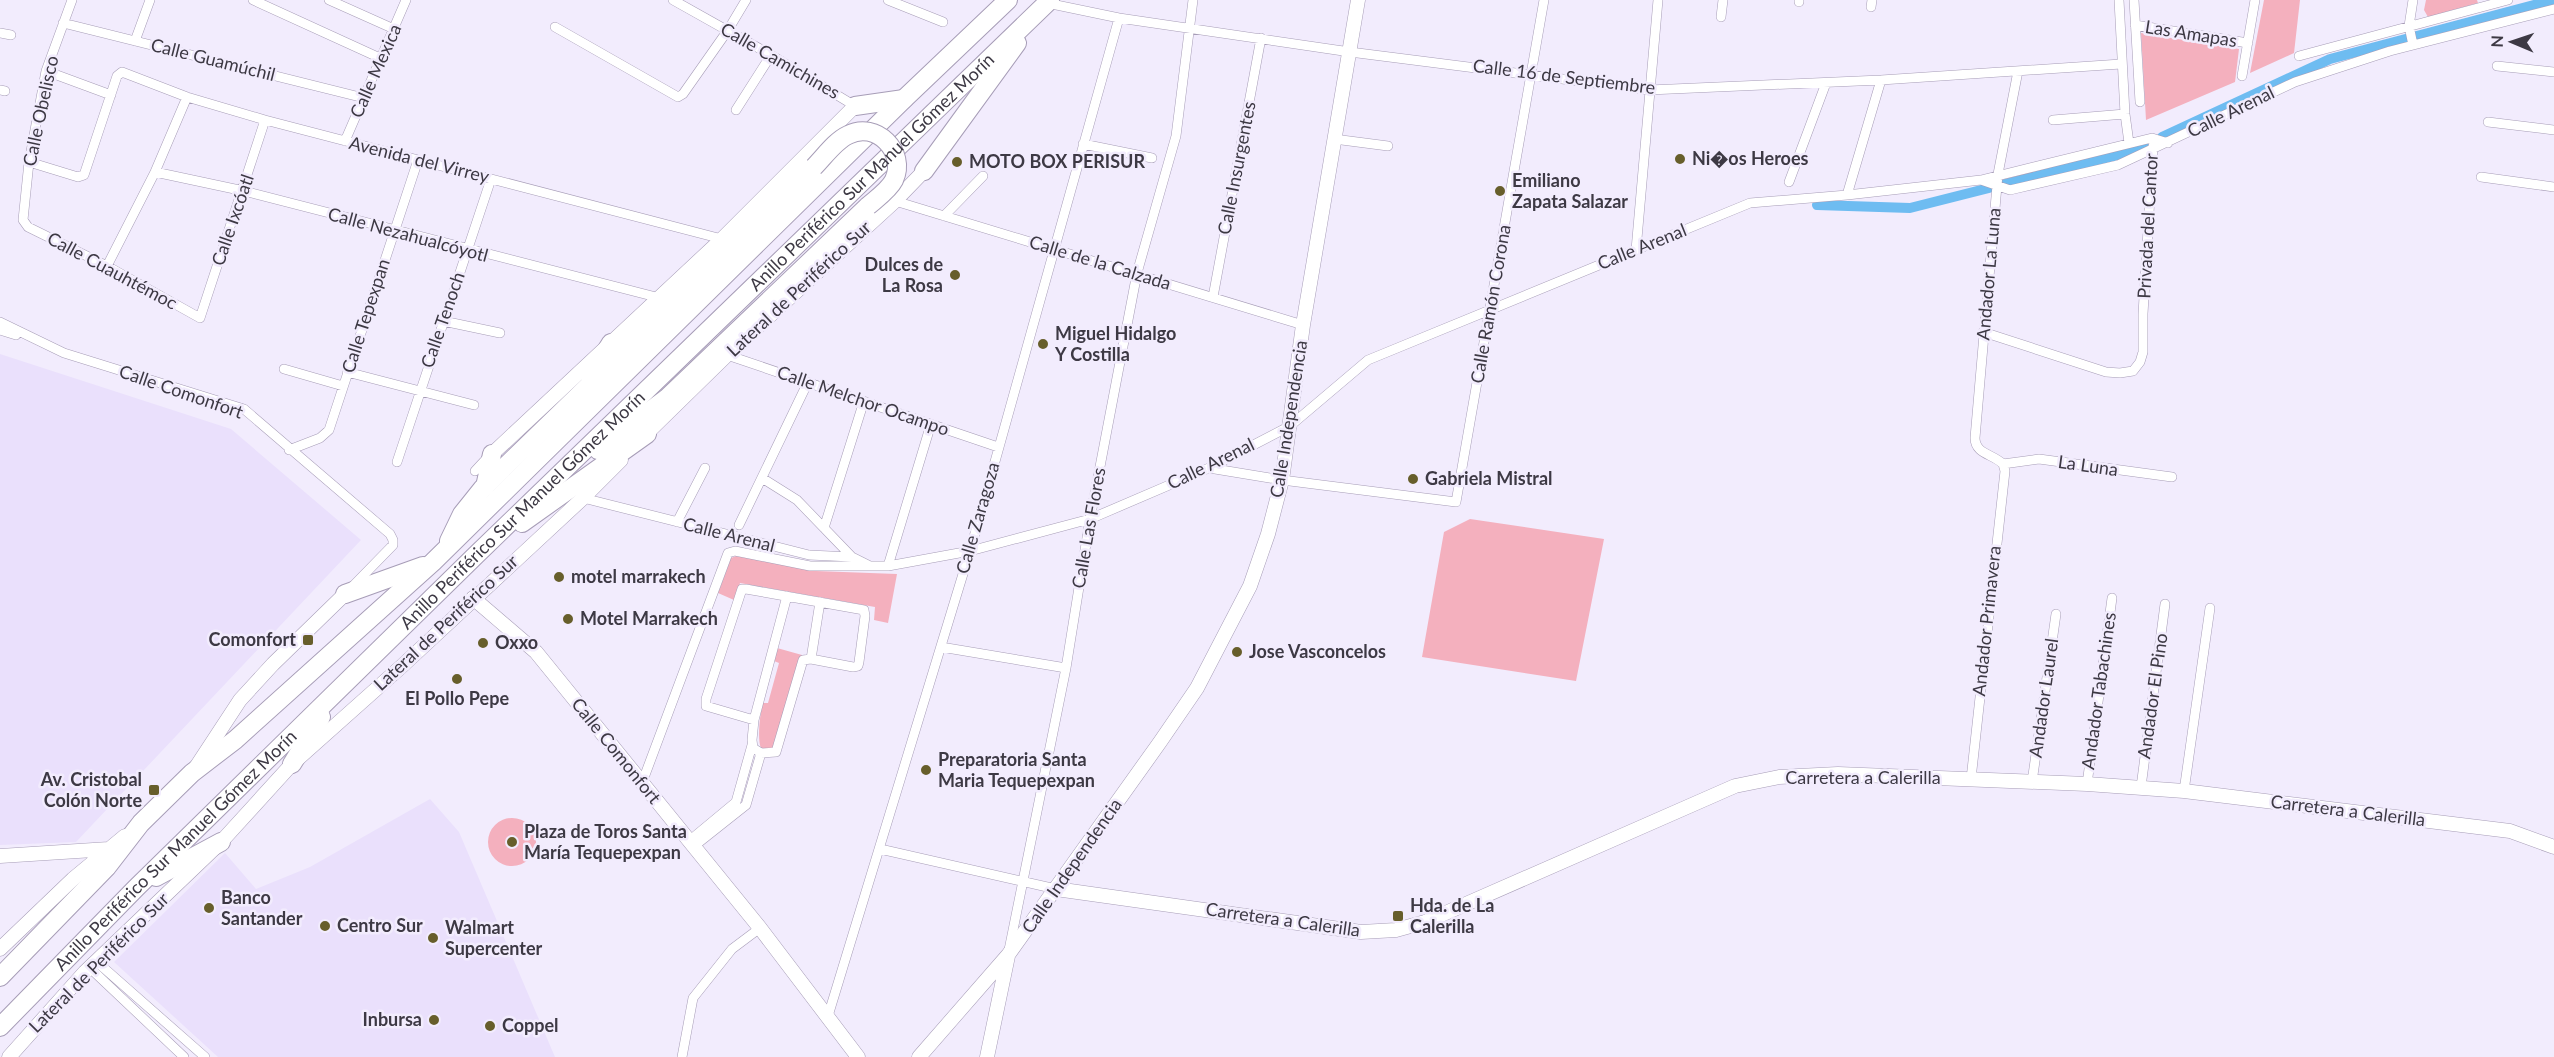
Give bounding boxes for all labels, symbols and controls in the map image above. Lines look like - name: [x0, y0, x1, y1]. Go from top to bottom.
- north arrow: [2482, 12, 2542, 72]
- street label: Las Amapas: [2144, 15, 2239, 51]
- street label: Calle Camichines: [717, 17, 844, 103]
- street label: Calle Mexica: [345, 20, 406, 121]
- street label: Calle Guamúchil: [149, 33, 278, 85]
- text: N: [2487, 35, 2506, 48]
- street label: Anillo Periférico Sur Manuel Gómez Morín: [744, 48, 998, 295]
- street label: Calle Obelisco: [18, 54, 62, 168]
- street label: Calle 16 de Septiembre: [1472, 54, 1657, 98]
- street label: Calle Arenal: [2183, 81, 2278, 142]
- street label: Calle Insurgentes: [1212, 99, 1260, 236]
- street label: Avenida del Virrey: [347, 131, 492, 187]
- place label: Ni�os Heroes: [1692, 147, 1809, 169]
- place label: MOTO BOX PERISUR: [969, 150, 1145, 172]
- marker: Ni�os Heroes: [1673, 152, 1687, 166]
- street label: Privada del Cantor: [2132, 152, 2162, 299]
- marker: MOTO BOX PERISUR: [950, 155, 964, 169]
- place label: Emiliano Zapata Salazar: [1512, 169, 1628, 212]
- street label: Calle Ixcóatl: [206, 171, 258, 268]
- marker: Emiliano Zapata Salazar: [1493, 184, 1507, 198]
- street label: Calle Nezahualcóyotl: [326, 202, 491, 266]
- street label: Andador La Luna: [1971, 207, 2005, 341]
- street label: Lateral de Periférico Sur: [722, 216, 875, 361]
- street label: Calle Arenal: [1594, 218, 1689, 274]
- street label: Calle Ramón Corona: [1465, 223, 1515, 385]
- street label: Calle Cuauhtémoc: [44, 227, 182, 314]
- street label: Calle de la Calzada: [1027, 230, 1174, 294]
- place label: Dulces de La Rosa: [865, 253, 943, 296]
- street label: Calle Tepexpan: [336, 256, 394, 375]
- marker: Dulces de La Rosa: [948, 268, 962, 282]
- street label: Calle Tenoch: [415, 269, 469, 370]
- place label: Miguel Hidalgo Y Costilla: [1054, 322, 1176, 365]
- marker: Miguel Hidalgo Y Costilla: [1036, 337, 1050, 351]
- street label: Calle Independencia: [1265, 338, 1311, 499]
- street label: Calle Comonfort: [116, 360, 247, 423]
- street label: Calle Melchor Ocampo: [774, 360, 952, 440]
- street label: Anillo Periférico Sur Manuel Gómez Morín: [395, 386, 649, 633]
- street label: Calle Arenal: [1163, 433, 1258, 494]
- street label: La Luna: [2057, 450, 2120, 480]
- street label: Calle Zaragoza: [951, 459, 1003, 576]
- street label: Calle Las Flores: [1067, 466, 1109, 590]
- place label: Gabriela Mistral: [1425, 467, 1553, 489]
- marker: Gabriela Mistral: [1406, 472, 1420, 486]
- street label: Calle Arenal: [681, 512, 778, 556]
- street label: Andador Primavera: [1967, 545, 2005, 697]
- street label: Lateral de Periférico Sur: [369, 550, 522, 695]
- place label: motel marrakech: [571, 565, 706, 587]
- marker: motel marrakech: [552, 570, 566, 584]
- place label: Motel Marrakech: [580, 607, 718, 629]
- street label: Andador Tabachines: [2076, 611, 2120, 771]
- marker: Motel Marrakech: [561, 612, 575, 626]
- place label: Comonfort: [209, 628, 296, 650]
- place label: Oxxo: [495, 631, 538, 653]
- street label: Andador El Pino: [2132, 632, 2172, 760]
- marker: Comonfort: [301, 633, 315, 647]
- marker: Oxxo: [476, 636, 490, 650]
- street label: Andador Laurel: [2024, 637, 2062, 759]
- place label: Jose Vasconcelos: [1249, 640, 1386, 662]
- marker: Jose Vasconcelos: [1230, 645, 1244, 659]
- marker: El Pollo Pepe: [450, 672, 464, 686]
- place label: El Pollo Pepe: [405, 687, 509, 709]
- street label: Calle Comonfort: [567, 693, 667, 808]
- street label: Anillo Periférico Sur Manuel Gómez Morín: [49, 725, 301, 975]
- place label: Preparatoria Santa Maria Tequepexpan: [938, 748, 1095, 791]
- marker: Preparatoria Santa Maria Tequepexpan: [919, 763, 933, 777]
- street label: Carretera a Calerilla: [1785, 766, 1941, 788]
- place label: Av. Cristobal Colón Norte: [40, 768, 142, 811]
- marker: Av. Cristobal Colón Norte: [147, 783, 161, 797]
- street label: Carretera a Calerilla: [2270, 790, 2427, 830]
- street label: Calle Independencia: [1016, 794, 1126, 937]
- place label: Plaza de Toros Santa María Tequepexpan: [524, 820, 687, 863]
- marker: Plaza de Toros Santa María Tequepexpan: [505, 835, 519, 849]
- place label: Banco Santander: [221, 886, 303, 929]
- street label: Lateral de Periférico Sur: [24, 887, 173, 1037]
- place label: Hda. de La Calerilla: [1410, 894, 1494, 937]
- street label: Carretera a Calerilla: [1205, 897, 1362, 941]
- marker: Banco Santander: [202, 901, 216, 915]
- marker: Hda. de La Calerilla: [1391, 909, 1405, 923]
- place label: Centro Sur: [337, 914, 423, 936]
- place label: Walmart Supercenter: [445, 916, 543, 959]
- marker: Centro Sur: [318, 919, 332, 933]
- marker: Walmart Supercenter: [426, 931, 440, 945]
- place label: Inbursa: [363, 1008, 422, 1030]
- marker: Inbursa: [427, 1013, 441, 1027]
- place label: Coppel: [502, 1014, 559, 1036]
- marker: Coppel: [483, 1019, 497, 1033]

